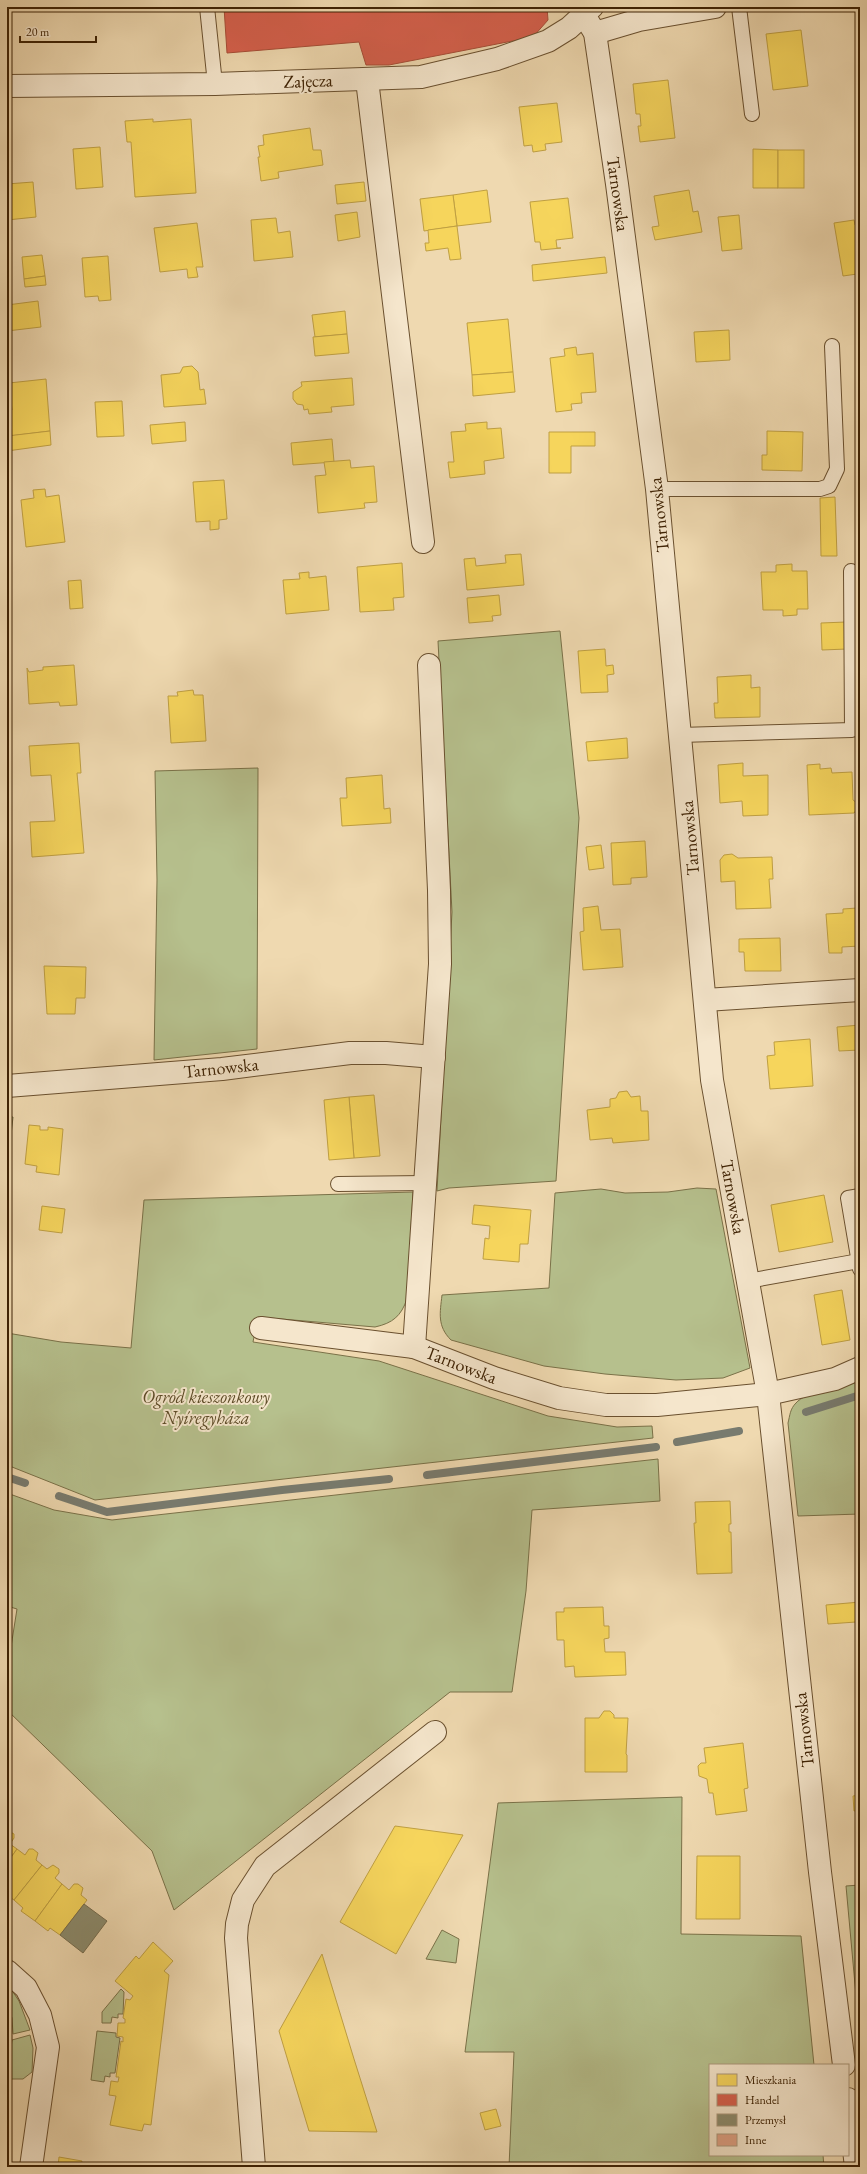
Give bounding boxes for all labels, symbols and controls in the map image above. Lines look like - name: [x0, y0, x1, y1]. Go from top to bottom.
- scale bar: [20, 18, 96, 44]
- text: 20 m: [26, 24, 50, 40]
- street label: Zajęcza: [283, 68, 334, 93]
- street label: Tarnowska: [602, 155, 635, 234]
- street label: Tarnowska: [643, 476, 674, 554]
- street label: Tarnowska: [675, 799, 704, 877]
- street label: Tarnowska: [182, 1052, 260, 1083]
- street label: Tarnowska: [716, 1158, 751, 1237]
- street label: Tarnowska: [422, 1340, 501, 1389]
- park label: Ogród kieszonkowy Nyíregyháza: [142, 1385, 270, 1430]
- street label: Tarnowska: [788, 1691, 819, 1769]
- legend: [709, 2064, 849, 2156]
- text: Mieszkania: [745, 2072, 797, 2088]
- text: Handel: [745, 2092, 780, 2108]
- text: Przemysł: [745, 2112, 786, 2128]
- text: Inne: [745, 2132, 767, 2148]

